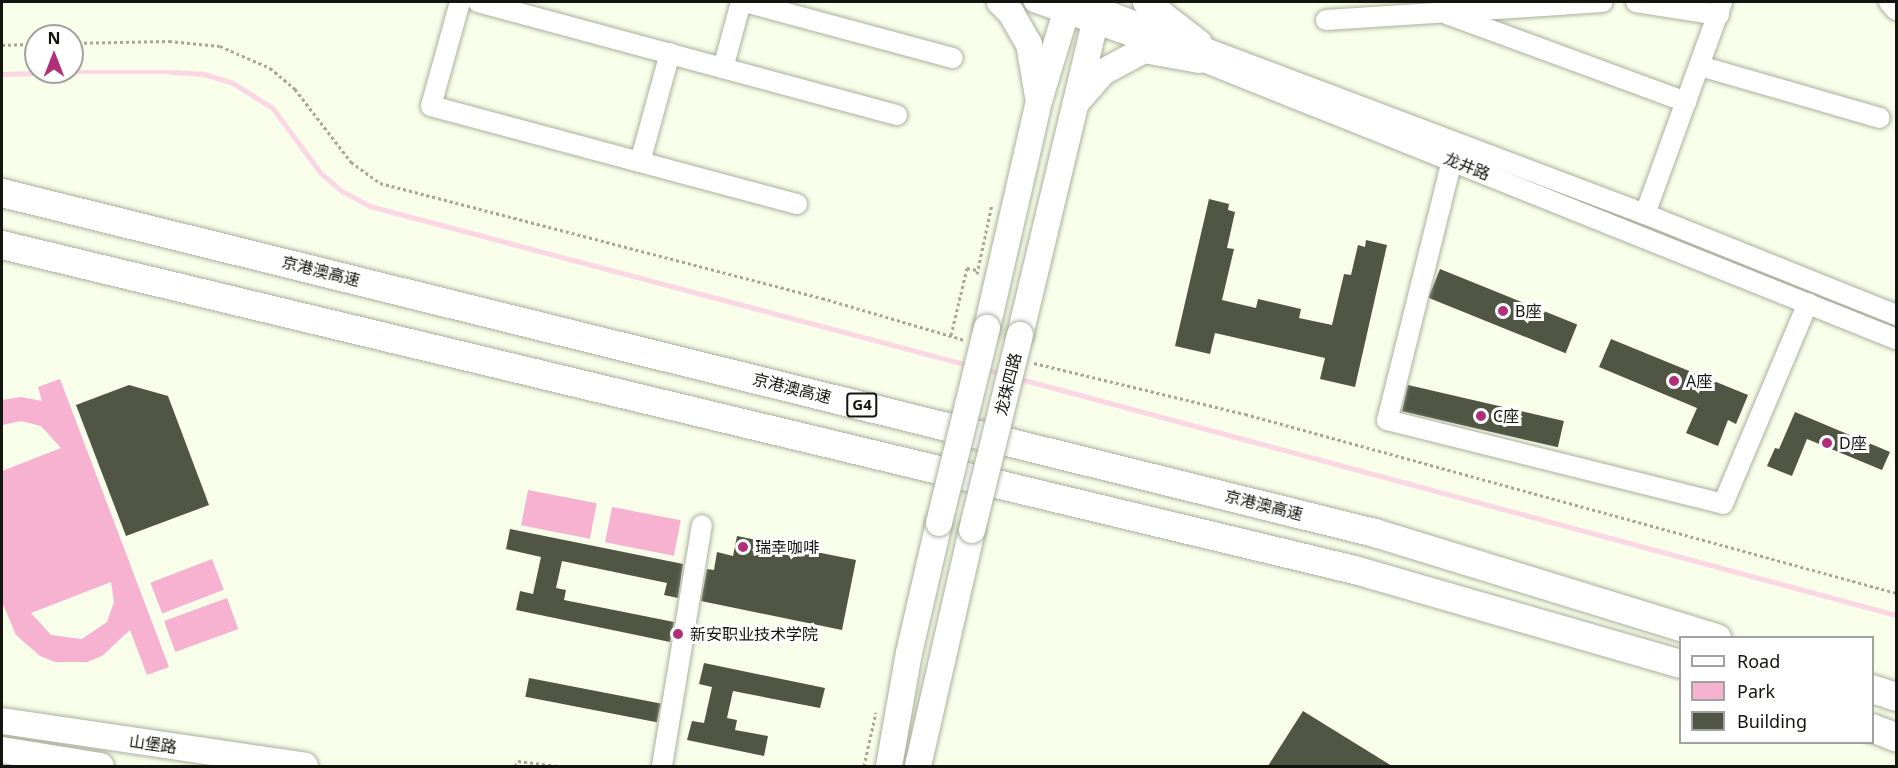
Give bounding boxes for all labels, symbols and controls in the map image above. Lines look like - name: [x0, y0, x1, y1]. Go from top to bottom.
- north arrow: [24, 24, 84, 84]
- text: N: [47, 27, 61, 49]
- street label: 龙井路: [1441, 148, 1493, 184]
- street label: 京港澳高速: [280, 252, 362, 290]
- place label: B座: [1515, 301, 1541, 321]
- marker: B座: [1496, 304, 1510, 318]
- street label: 龙珠四路: [991, 351, 1025, 417]
- street label: 京港澳高速: [751, 369, 833, 407]
- place label: A座: [1686, 371, 1712, 391]
- marker: A座: [1667, 374, 1681, 388]
- road number: G4: [846, 393, 878, 417]
- place label: C座: [1493, 406, 1519, 426]
- marker: C座: [1474, 409, 1488, 423]
- place label: D座: [1839, 433, 1867, 453]
- marker: D座: [1820, 436, 1834, 450]
- street label: 京港澳高速: [1223, 486, 1305, 524]
- place label: 瑞幸咖啡: [755, 537, 819, 557]
- marker: 瑞幸咖啡: [736, 540, 750, 554]
- place label: 新安职业技术学院: [690, 624, 818, 644]
- marker: 新安职业技术学院: [671, 627, 685, 641]
- legend: [1679, 636, 1874, 744]
- text: Road: [1737, 649, 1780, 673]
- text: Park: [1737, 679, 1775, 703]
- text: Building: [1737, 709, 1807, 733]
- street label: 山堡路: [128, 731, 178, 757]

